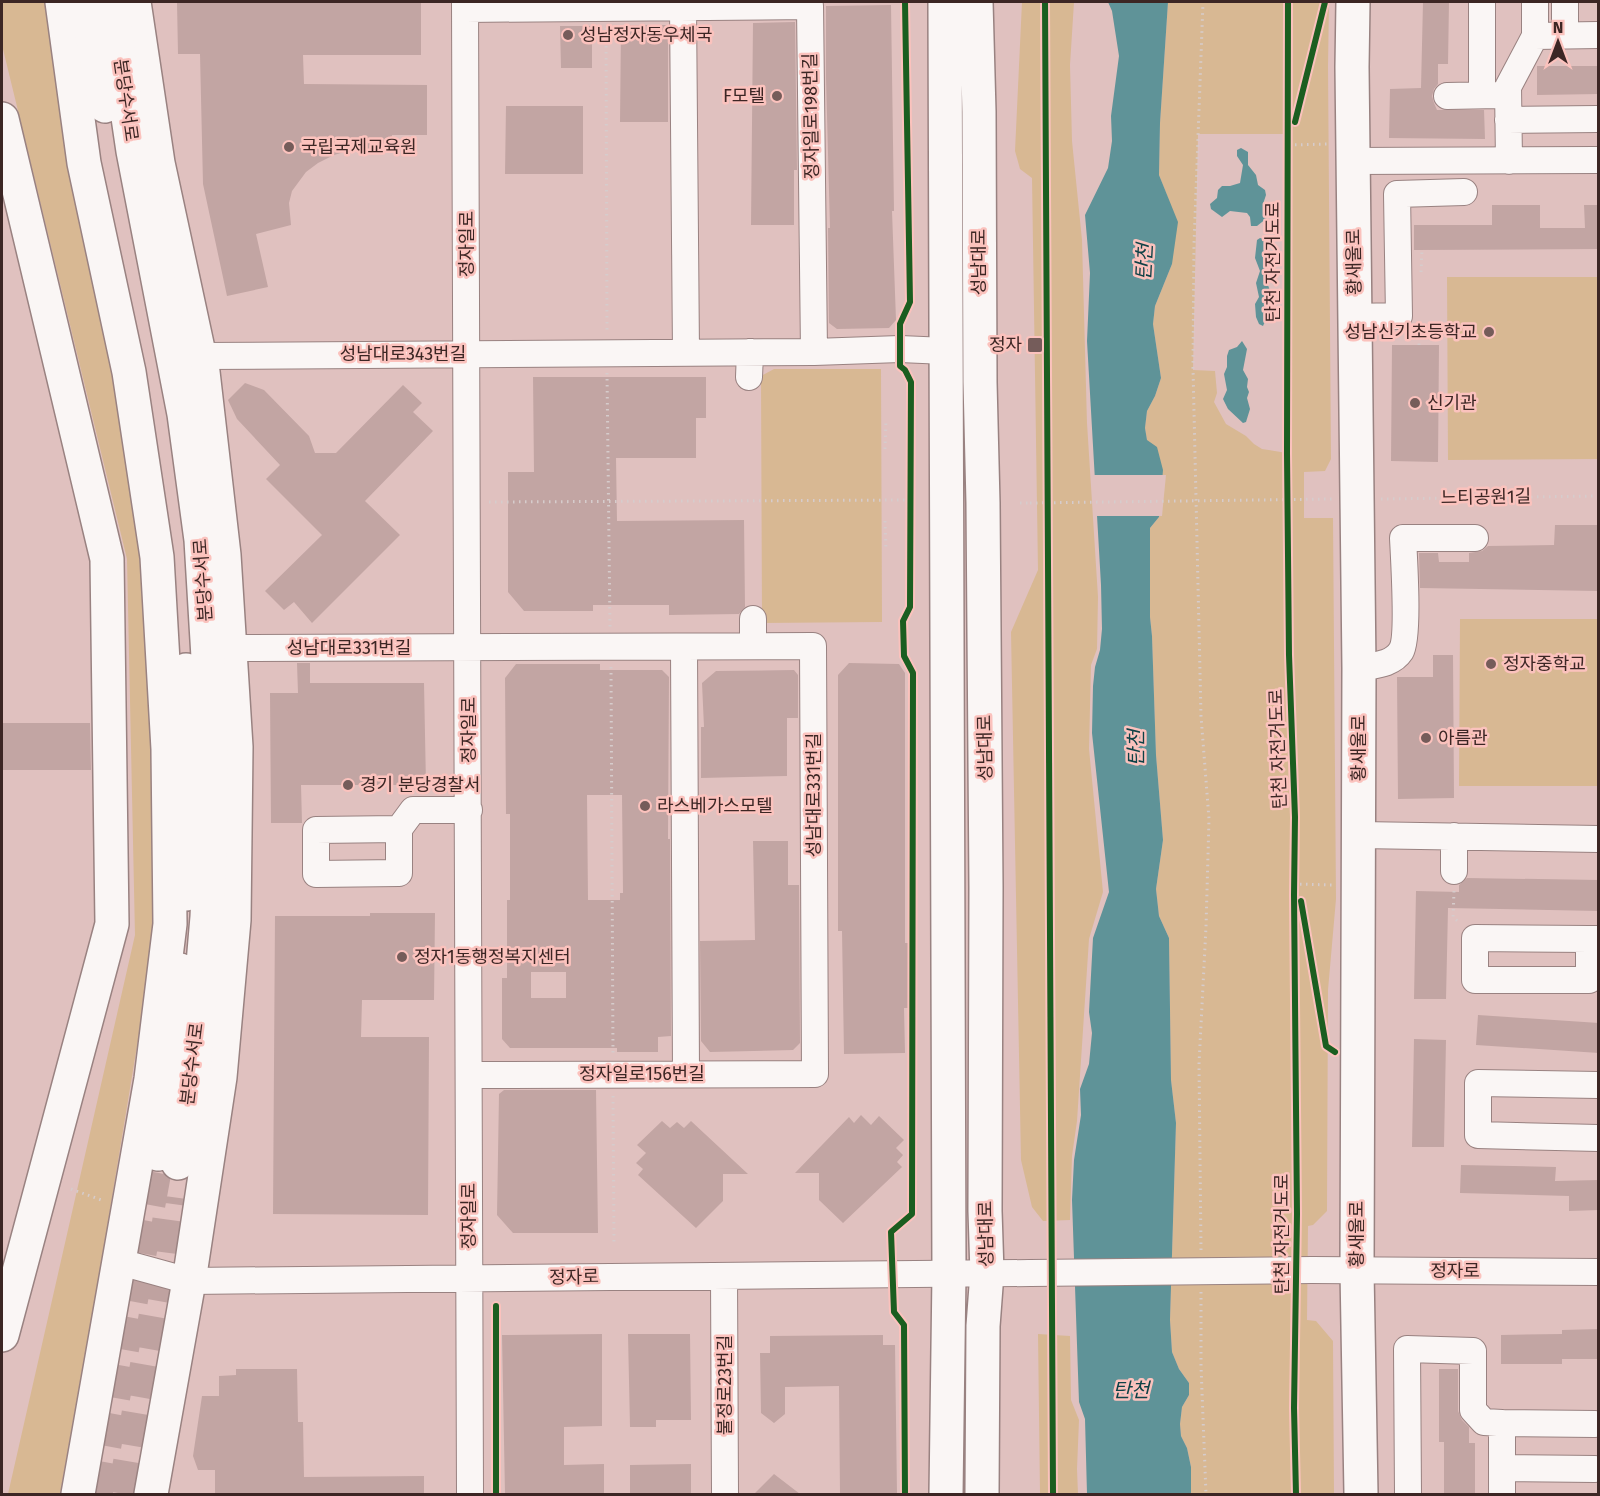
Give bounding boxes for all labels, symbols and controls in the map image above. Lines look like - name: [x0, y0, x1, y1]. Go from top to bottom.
- north arrow: [1528, 12, 1588, 72]
- text: N: [1553, 18, 1563, 37]
- place label: 성남정자동우체국: [580, 24, 712, 46]
- marker: 성남정자동우체국: [561, 28, 575, 42]
- street label: 정자일로198번길: [799, 53, 823, 179]
- street label: 분당수서로: [109, 57, 143, 143]
- place label: F모텔: [723, 85, 765, 107]
- marker: F모텔: [770, 89, 784, 103]
- place label: 국립국제교육원: [301, 136, 417, 158]
- marker: 국립국제교육원: [282, 140, 296, 154]
- street label: 탄천 자전거도로: [1262, 202, 1284, 322]
- street label: 정자일로: [456, 211, 478, 277]
- street label: 성남대로: [968, 229, 990, 295]
- street label: 황새울로: [1342, 229, 1366, 295]
- water label: 탄천: [1131, 240, 1157, 281]
- place label: 성남신기초등학교: [1345, 321, 1477, 343]
- marker: 성남신기초등학교: [1482, 325, 1496, 339]
- place label: 정자: [989, 334, 1022, 356]
- marker: 정자: [1026, 336, 1044, 354]
- street label: 성남대로343번길: [340, 343, 466, 365]
- place label: 신기관: [1427, 392, 1477, 414]
- marker: 신기관: [1408, 396, 1422, 410]
- street label: 느티공원1길: [1441, 485, 1531, 509]
- street label: 분당수서로: [189, 538, 217, 622]
- street label: 성남대로331번길: [287, 637, 411, 659]
- place label: 정자중학교: [1503, 653, 1586, 675]
- marker: 정자중학교: [1484, 657, 1498, 671]
- street label: 탄천 자전거도로: [1265, 688, 1291, 810]
- street label: 정자일로: [458, 697, 480, 763]
- street label: 성남대로: [973, 715, 997, 781]
- street label: 황새울로: [1348, 715, 1370, 781]
- water label: 탄천: [1124, 727, 1148, 766]
- place label: 아름관: [1438, 727, 1488, 749]
- marker: 아름관: [1419, 731, 1433, 745]
- street label: 성남대로331번길: [803, 733, 825, 857]
- place label: 경기 분당경찰서: [360, 774, 481, 796]
- marker: 경기 분당경찰서: [341, 778, 355, 792]
- place label: 라스베가스모텔: [657, 795, 773, 817]
- marker: 라스베가스모텔: [638, 799, 652, 813]
- place label: 정자1동행정복지센터: [414, 946, 571, 968]
- marker: 정자1동행정복지센터: [395, 950, 409, 964]
- street label: 분당수서로: [176, 1022, 208, 1106]
- street label: 정자일로156번길: [579, 1063, 705, 1085]
- street label: 탄천 자전거도로: [1271, 1174, 1293, 1294]
- street label: 정자일로: [458, 1183, 480, 1249]
- street label: 성남대로: [974, 1201, 998, 1267]
- street label: 황새울로: [1346, 1201, 1368, 1267]
- street label: 정자로: [1430, 1260, 1480, 1282]
- street label: 정자로: [549, 1266, 599, 1288]
- street label: 불정로23번길: [714, 1335, 736, 1435]
- water label: 탄천: [1113, 1378, 1152, 1402]

